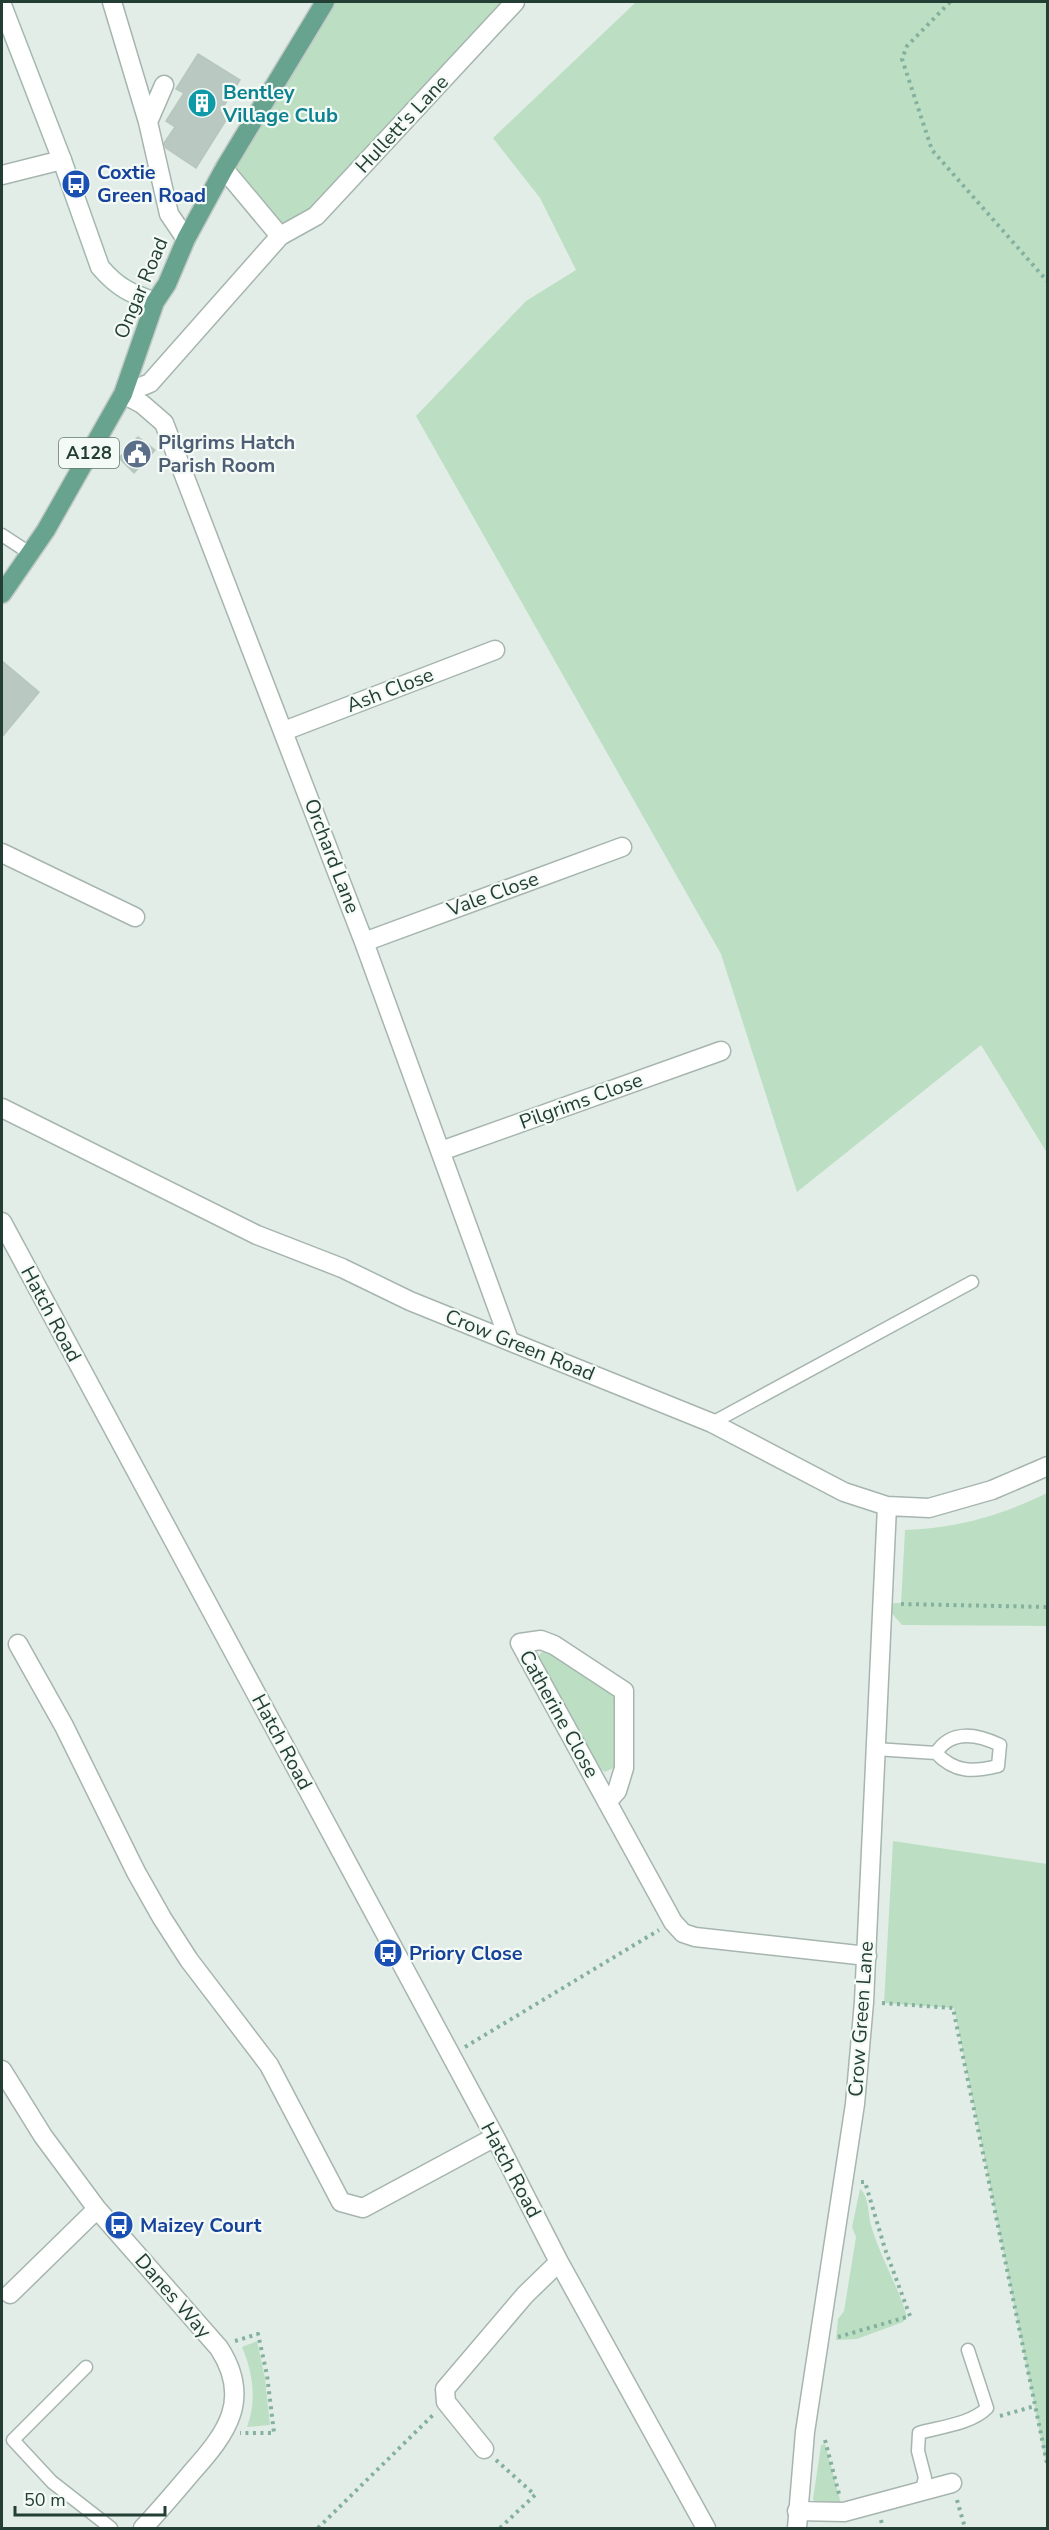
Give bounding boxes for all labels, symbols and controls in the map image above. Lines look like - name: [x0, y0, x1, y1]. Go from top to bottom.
- street label: Hullett's Lane: [349, 69, 455, 179]
- place label: Bentley Village Club: [222, 79, 338, 129]
- building icon: Bentley Village Club: [186, 87, 218, 119]
- place label: Coxtie Green Road: [97, 159, 206, 209]
- bus stop icon: Coxtie Green Road: [60, 168, 92, 200]
- street label: Ongar Road: [108, 233, 174, 343]
- place label: Pilgrims Hatch Parish Room: [158, 429, 295, 479]
- road number: A128: [59, 438, 119, 468]
- public building icon: Pilgrims Hatch Parish Room: [121, 438, 153, 470]
- street label: Ash Close: [343, 661, 437, 719]
- street label: Orchard Lane: [298, 795, 366, 917]
- street label: Vale Close: [443, 865, 542, 923]
- street label: Pilgrims Close: [516, 1066, 646, 1136]
- street label: Hatch Road: [14, 1261, 88, 1367]
- street label: Crow Green Road: [441, 1303, 599, 1387]
- street label: Catherine Close: [513, 1645, 605, 1783]
- street label: Hatch Road: [245, 1689, 319, 1795]
- bus stop icon: Priory Close: [372, 1937, 404, 1969]
- place label: Priory Close: [409, 1940, 523, 1967]
- street label: Crow Green Lane: [842, 1940, 880, 2098]
- street label: Hatch Road: [474, 2117, 548, 2223]
- bus stop icon: Maizey Court: [103, 2209, 135, 2241]
- place label: Maizey Court: [140, 2212, 262, 2239]
- street label: Danes Way: [129, 2248, 218, 2345]
- scale bar: [15, 2479, 165, 2517]
- text: 50 m: [24, 2488, 66, 2512]

